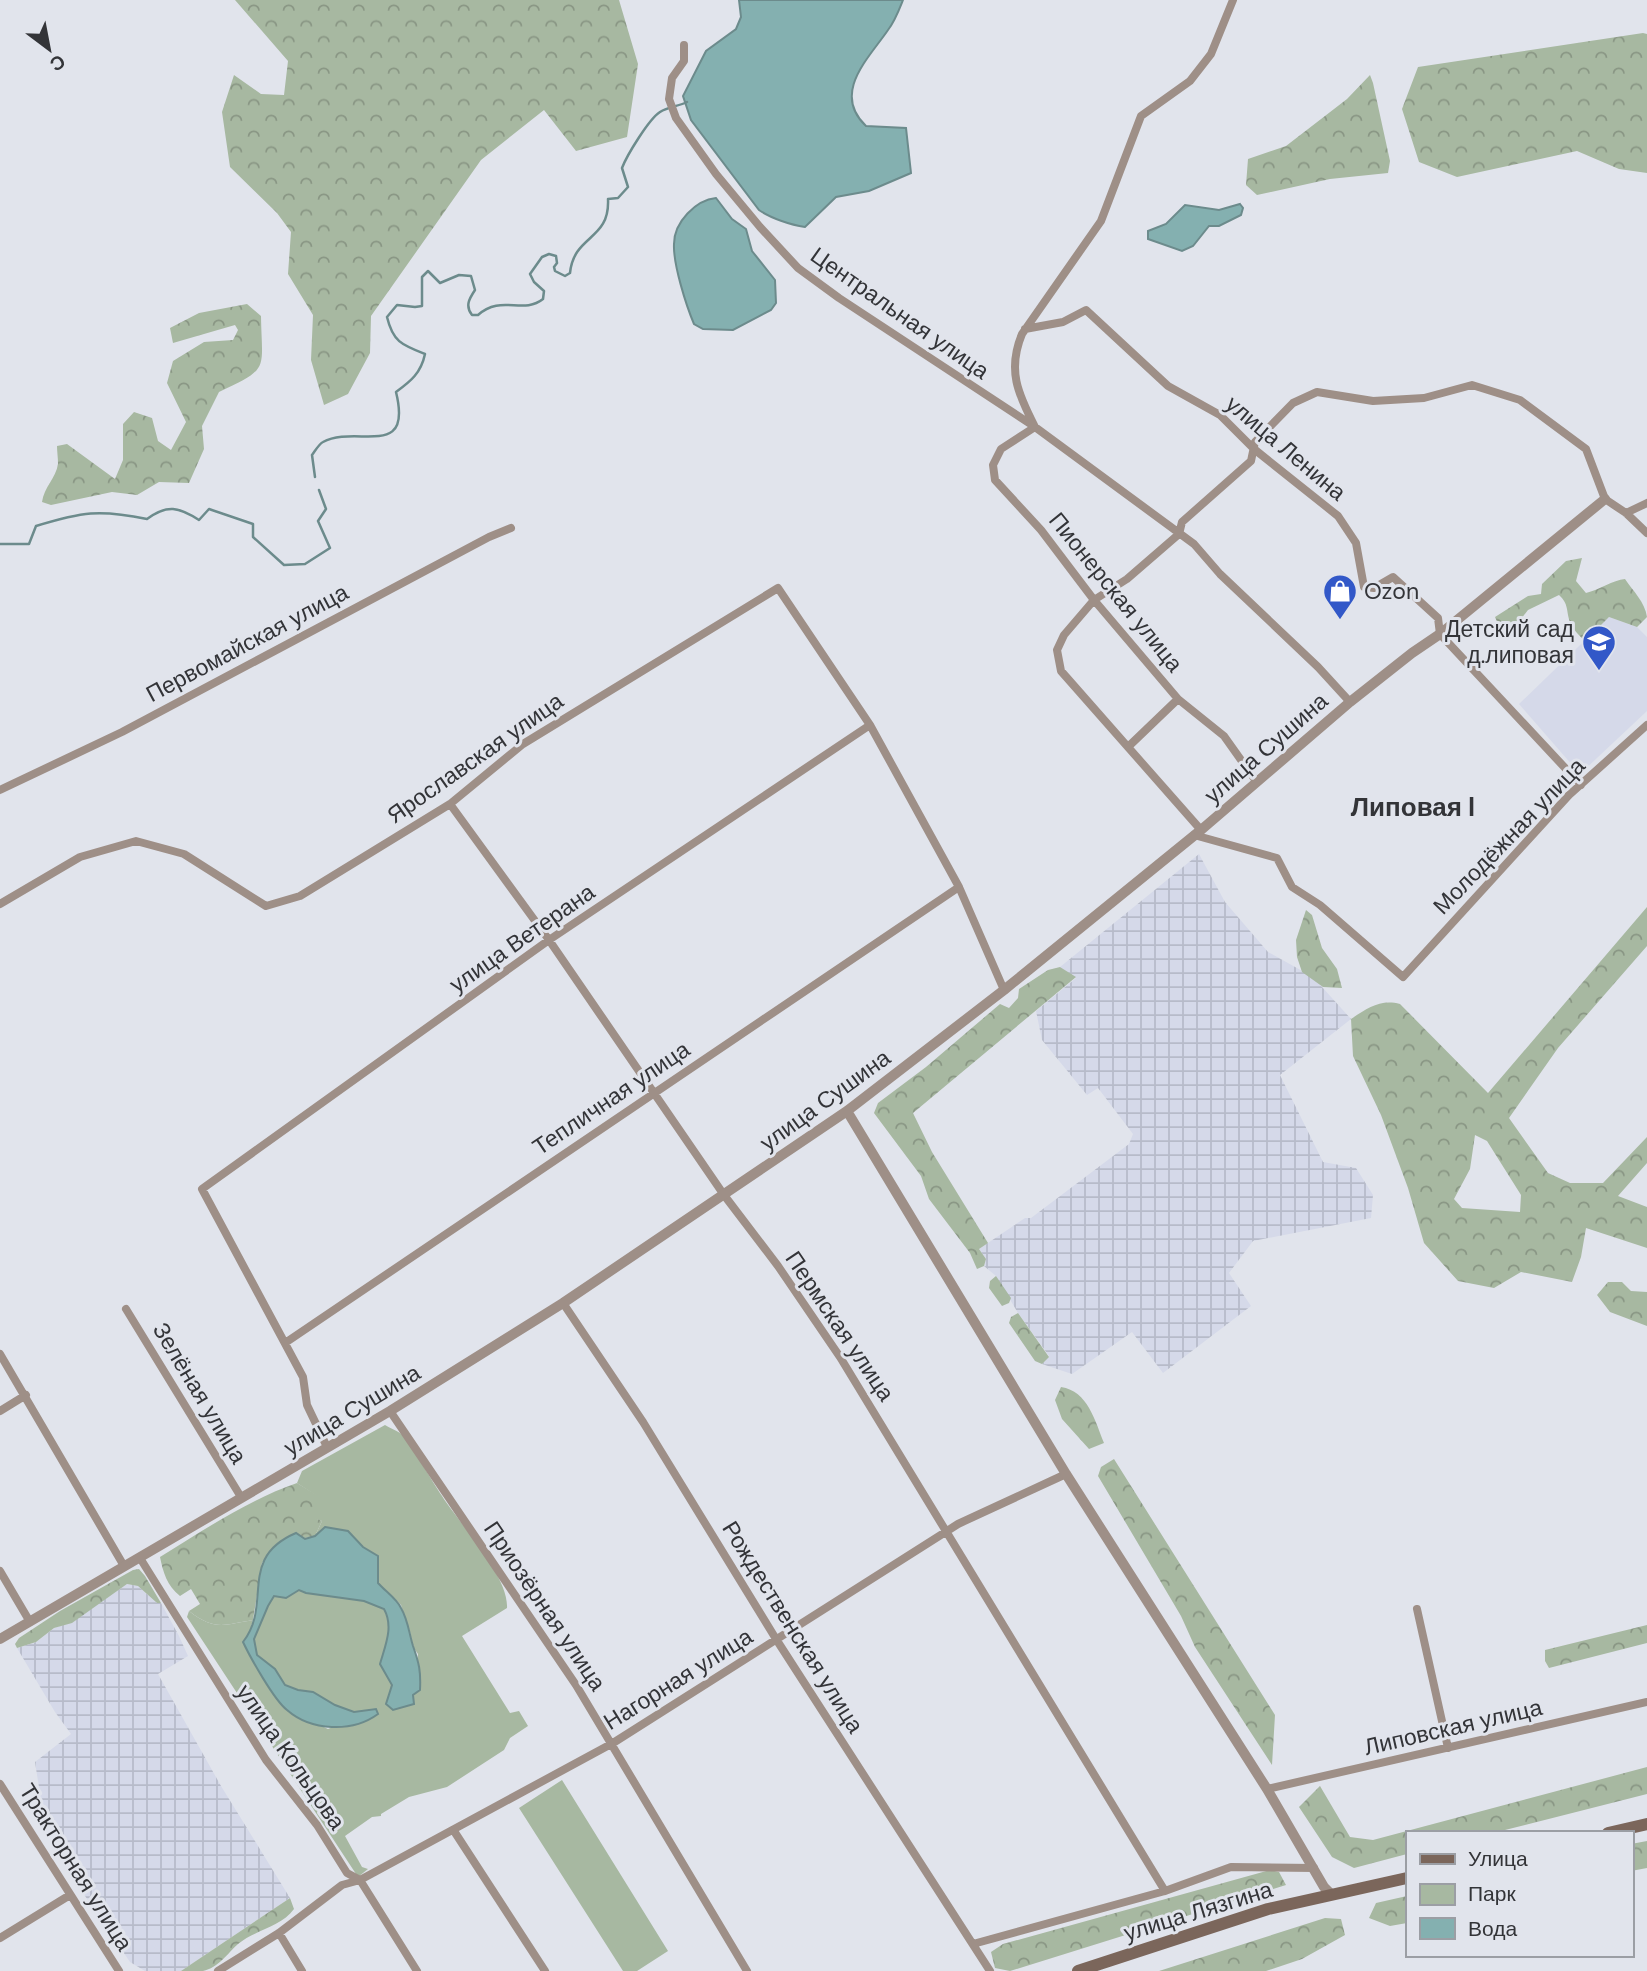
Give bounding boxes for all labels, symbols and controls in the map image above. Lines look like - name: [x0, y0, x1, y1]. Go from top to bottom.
- north arrow: [14, 14, 84, 84]
- text: С: [45, 49, 70, 77]
- street label: Центральная улица: [805, 240, 995, 386]
- street label: улица Ленина: [1220, 389, 1353, 507]
- street label: Пионерская улица: [1042, 506, 1190, 678]
- shop icon: Ozon: [1321, 572, 1359, 621]
- place label: Ozon: [1364, 576, 1419, 606]
- street label: Первомайская улица: [141, 577, 354, 709]
- place label: Детский сад д.липовая: [1445, 614, 1575, 670]
- school or university icon: Детский сад д.липовая: [1580, 623, 1618, 672]
- street label: Ярославская улица: [381, 686, 569, 830]
- street label: улица Сушина: [1198, 686, 1334, 810]
- street label: Молодёжная улица: [1426, 751, 1592, 921]
- district label: Липовая I: [1351, 790, 1475, 824]
- street label: улица Ветерана: [443, 877, 601, 999]
- street label: Тепличная улица: [527, 1034, 696, 1162]
- street label: улица Сушина: [754, 1042, 896, 1157]
- street label: Пермская улица: [779, 1245, 901, 1407]
- street label: Зелёная улица: [146, 1317, 254, 1469]
- street label: улица Сушина: [278, 1357, 426, 1463]
- street label: Приозёрная улица: [477, 1515, 613, 1697]
- street label: Рождественская улица: [715, 1515, 871, 1739]
- street label: Нагорная улица: [598, 1621, 758, 1737]
- street label: улица Кольцова: [230, 1678, 352, 1836]
- street label: Липовская улица: [1361, 1692, 1545, 1762]
- street label: Тракторная улица: [12, 1778, 140, 1956]
- legend: [1406, 1831, 1633, 1957]
- text: Улица: [1468, 1845, 1528, 1873]
- street label: улица Лязгина: [1120, 1874, 1276, 1948]
- text: Парк: [1468, 1880, 1516, 1908]
- text: Вода: [1468, 1915, 1517, 1943]

